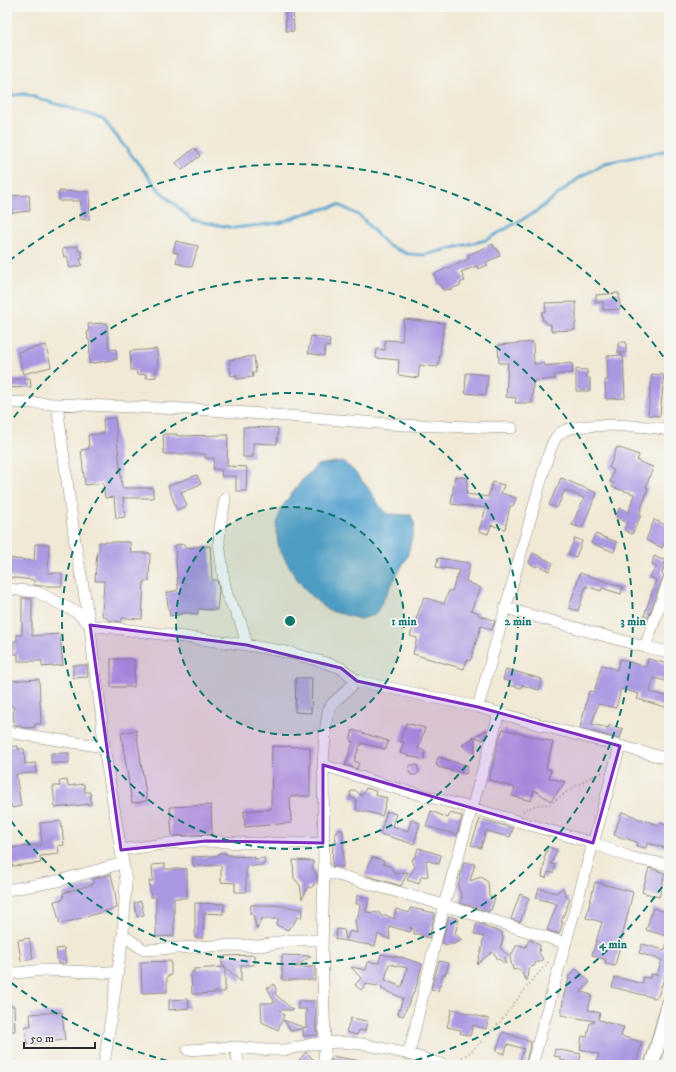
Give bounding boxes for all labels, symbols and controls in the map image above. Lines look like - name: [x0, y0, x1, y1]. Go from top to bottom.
- centre of rings: [283, 614, 297, 628]
- text: 1 min: [391, 614, 417, 629]
- text: 2 min: [505, 614, 532, 629]
- text: 3 min: [620, 614, 646, 629]
- text: 4 min: [598, 937, 628, 952]
- scale bar: [24, 1024, 95, 1050]
- text: 50 m: [30, 1031, 54, 1046]

